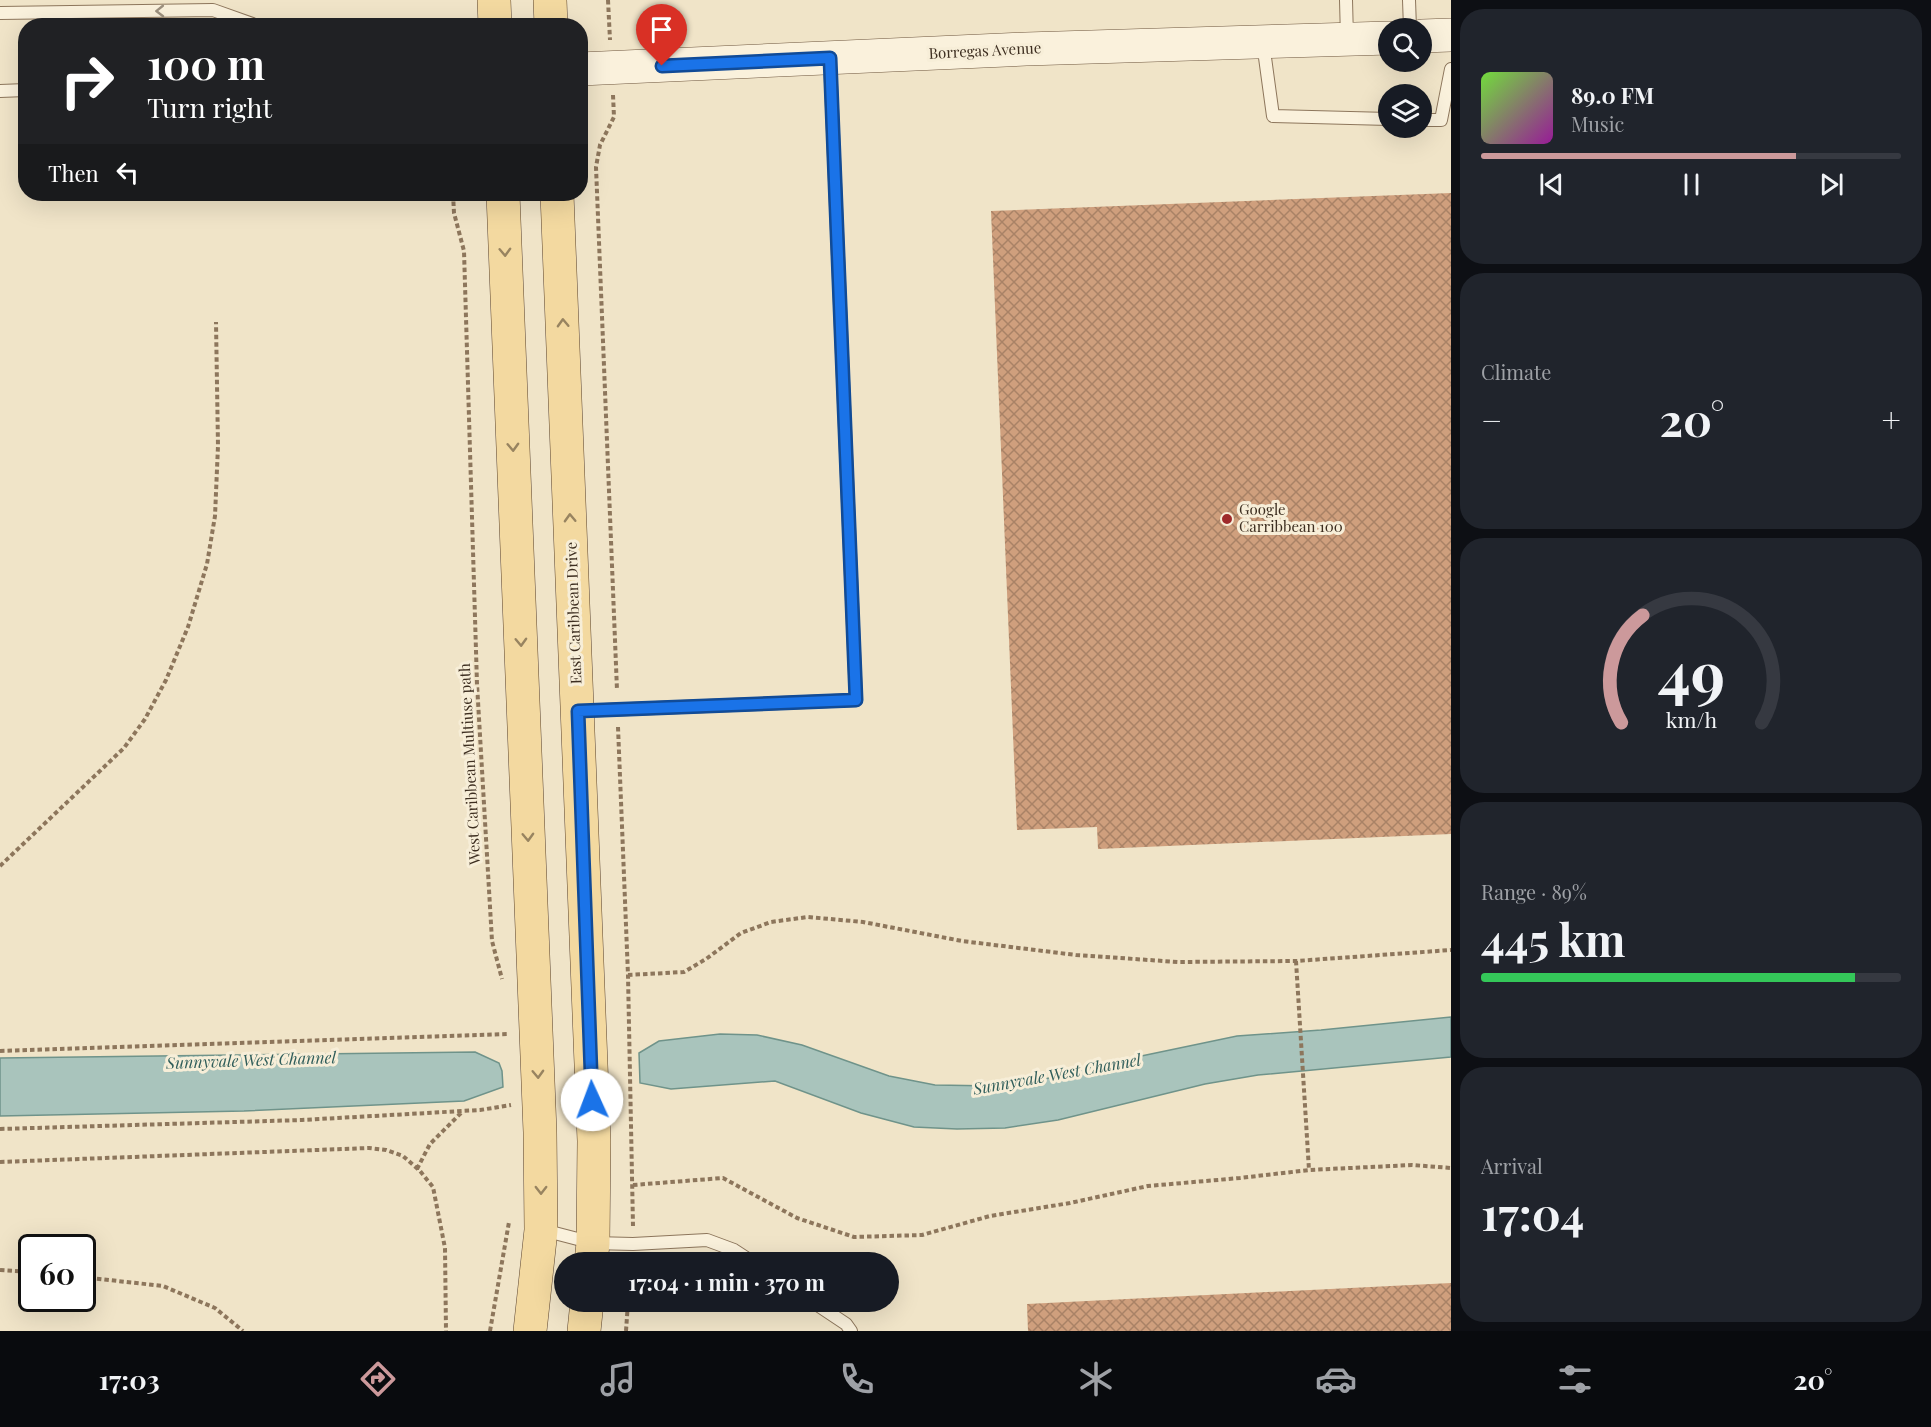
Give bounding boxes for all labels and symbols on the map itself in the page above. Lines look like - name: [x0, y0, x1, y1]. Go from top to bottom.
- pin: [636, 4, 687, 66]
- one-way arrow: [156, 5, 165, 17]
- street label: Borregas Avenue: [928, 37, 1042, 63]
- one-way arrow: [499, 247, 512, 256]
- one-way arrow: [556, 319, 569, 328]
- one-way arrow: [507, 442, 519, 451]
- place label: Google Carribbean 100: [1239, 499, 1343, 536]
- marker: Google Carribbean 100: [1220, 512, 1234, 526]
- one-way arrow: [564, 514, 577, 523]
- street label: East Caribbean Drive: [561, 542, 585, 684]
- one-way arrow: [514, 637, 527, 646]
- street label: West Caribbean Multiuse path: [454, 663, 484, 866]
- one-way arrow: [522, 832, 535, 841]
- water label: Sunnyvale West Channel: [165, 1046, 337, 1073]
- water label: Sunnyvale West Channel: [970, 1048, 1143, 1099]
- position arrow: [560, 1068, 624, 1132]
- one-way arrow: [531, 1069, 544, 1078]
- one-way arrow: [535, 1186, 547, 1195]
- speed limit sign: 60: [18, 1234, 96, 1312]

